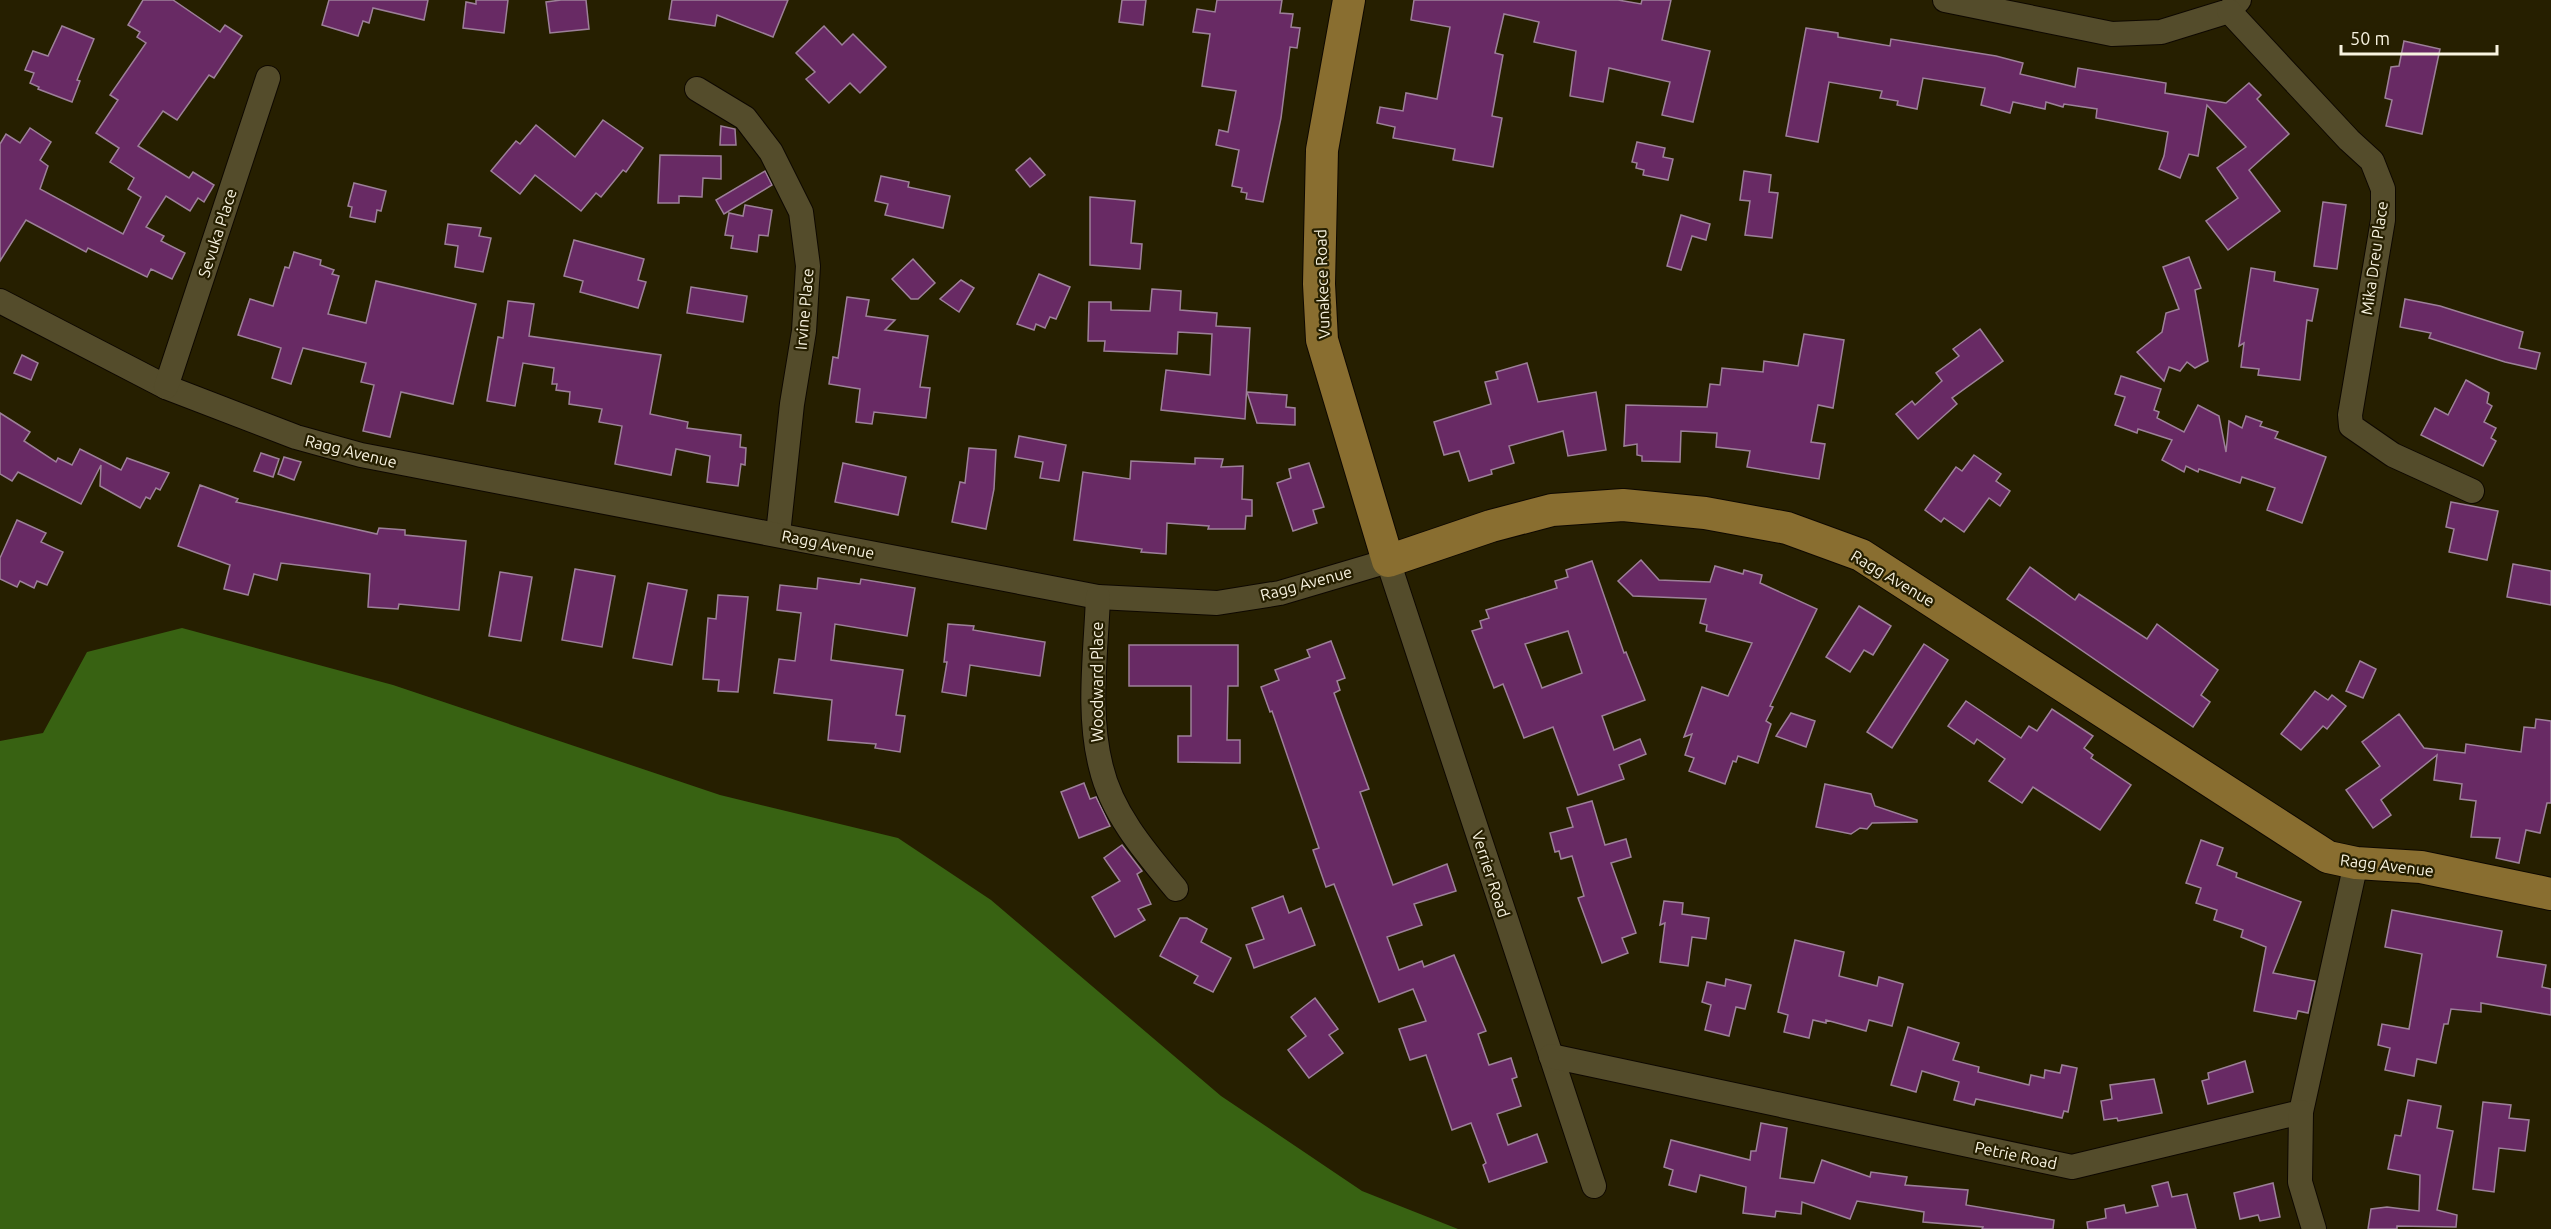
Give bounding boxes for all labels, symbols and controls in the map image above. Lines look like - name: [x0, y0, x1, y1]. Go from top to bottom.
- scale bar: [2341, 18, 2497, 56]
- text: 50 m: [2350, 28, 2390, 48]
- street label: Sevuka Place: [194, 186, 240, 280]
- street label: Mika Dreu Place: [2357, 200, 2391, 316]
- street label: Vunakece Road: [1311, 229, 1333, 339]
- street label: Irvine Place: [791, 267, 817, 351]
- street label: Ragg Avenue: [303, 431, 399, 471]
- street label: Ragg Avenue: [780, 526, 876, 562]
- street label: Ragg Avenue: [1848, 546, 1938, 610]
- street label: Ragg Avenue: [1258, 562, 1354, 604]
- street label: Woodward Place: [1088, 622, 1106, 742]
- street label: Verrier Road: [1469, 828, 1513, 920]
- street label: Ragg Avenue: [2339, 850, 2435, 880]
- street label: Petrie Road: [1973, 1137, 2059, 1173]

